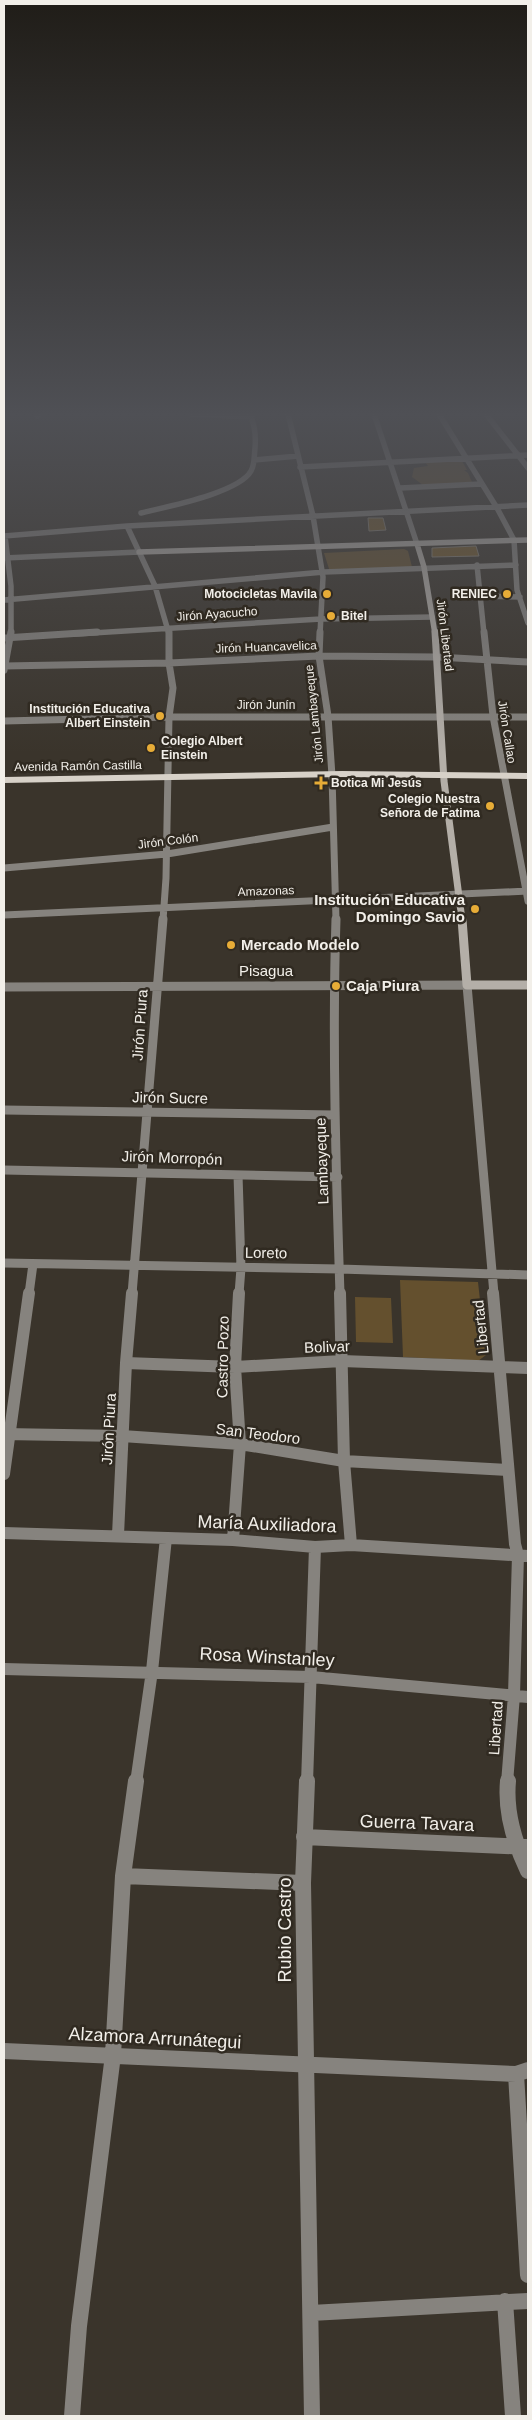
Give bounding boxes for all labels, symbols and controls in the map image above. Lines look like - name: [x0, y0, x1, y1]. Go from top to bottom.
- place label: Motocicletas Mavila: [204, 587, 317, 601]
- place label: RENIEC: [452, 587, 497, 601]
- marker: Motocicletas Mavila: [321, 588, 333, 600]
- marker: RENIEC: [501, 588, 513, 600]
- street label: Jirón Libertad: [434, 598, 456, 672]
- street label: Jirón Ayacucho: [176, 604, 258, 624]
- place label: Bitel: [341, 609, 367, 623]
- marker: Bitel: [325, 610, 337, 622]
- street label: Jirón Huancavelica: [215, 638, 317, 656]
- street label: Jirón Lambayeque: [302, 664, 326, 764]
- street label: Jirón Junín: [237, 698, 295, 712]
- street label: Jirón Callao: [495, 700, 519, 765]
- place label: Institución Educativa Albert Einstein: [29, 702, 150, 730]
- marker: Institución Educativa Albert Einstein: [154, 710, 166, 722]
- place label: Colegio Albert Einstein: [161, 734, 243, 762]
- marker: Colegio Albert Einstein: [145, 742, 157, 754]
- street label: Avenida Ramón Castilla: [14, 758, 142, 774]
- place label: Botica Mi Jesús: [331, 776, 422, 790]
- marker: Botica Mi Jesús: [315, 777, 327, 789]
- place label: Colegio Nuestra Señora de Fatima: [380, 792, 480, 820]
- marker: Colegio Nuestra Señora de Fatima: [484, 800, 496, 812]
- street label: Jirón Colón: [137, 830, 199, 852]
- street label: Amazonas: [237, 883, 295, 899]
- place label: Institución Educativa Domingo Savio: [314, 891, 466, 925]
- marker: Institución Educativa Domingo Savio: [469, 903, 481, 915]
- place label: Mercado Modelo: [241, 936, 359, 953]
- marker: Mercado Modelo: [225, 939, 237, 951]
- street label: Pisagua: [239, 962, 294, 979]
- place label: Caja Piura: [346, 977, 420, 994]
- marker: Caja Piura: [330, 980, 342, 992]
- street label: Jirón Piura: [129, 988, 151, 1061]
- street label: Jirón Sucre: [132, 1088, 208, 1107]
- street label: Lambayeque: [311, 1117, 332, 1205]
- street label: Jirón Morropón: [121, 1147, 223, 1168]
- street label: Loreto: [245, 1244, 287, 1261]
- street label: Libertad: [469, 1299, 492, 1355]
- street label: Castro Pozo: [213, 1316, 232, 1398]
- street label: Bolivar: [304, 1337, 350, 1356]
- street label: Jirón Piura: [98, 1392, 119, 1465]
- street label: San Teodoro: [215, 1420, 301, 1447]
- street label: María Auxiliadora: [197, 1512, 338, 1536]
- street label: Rosa Winstanley: [199, 1643, 335, 1671]
- street label: Libertad: [485, 1700, 506, 1756]
- street label: Guerra Tavara: [359, 1811, 476, 1835]
- street label: Rubio Castro: [275, 1877, 295, 1983]
- street label: Alzamora Arrunátegui: [68, 2023, 242, 2053]

